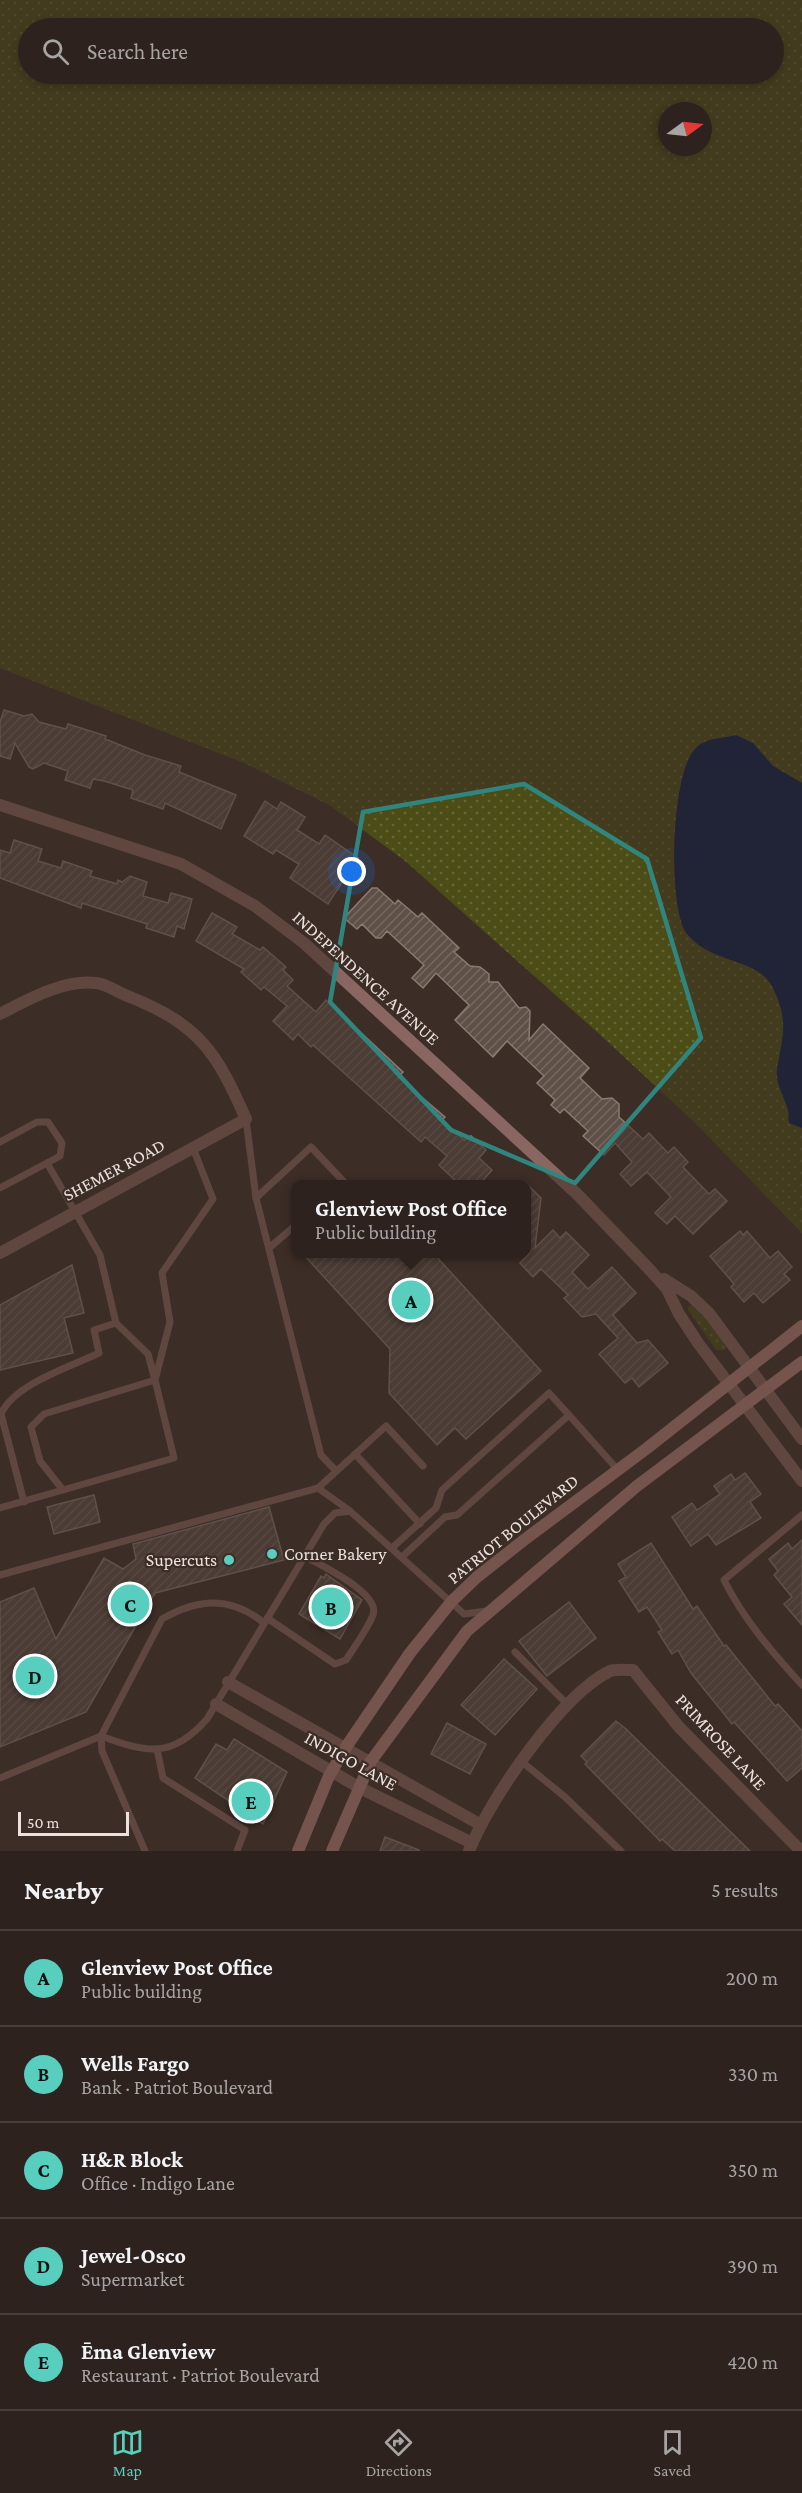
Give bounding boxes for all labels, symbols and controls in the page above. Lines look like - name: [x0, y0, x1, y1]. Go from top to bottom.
- search box: [18, 18, 784, 84]
- icon: search: [39, 35, 72, 68]
- text: Search here: [87, 39, 188, 64]
- north arrow: [658, 102, 712, 156]
- your location: [337, 857, 366, 886]
- street label: INDEPENDENCE AVENUE: [289, 907, 444, 1049]
- street label: SHEMER ROAD: [60, 1135, 168, 1205]
- popup: [291, 1180, 531, 1258]
- text: Glenview Post Office: [315, 1196, 507, 1221]
- text: Public building: [315, 1221, 436, 1243]
- pin: A: [392, 1278, 430, 1322]
- street label: PATRIOT BOULEVARD: [444, 1470, 582, 1588]
- place label: Corner Bakery: [284, 1544, 387, 1564]
- marker: Corner Bakery: [265, 1547, 279, 1561]
- place label: Supercuts: [146, 1550, 217, 1570]
- marker: Supercuts: [222, 1553, 236, 1567]
- pin: C: [110, 1582, 150, 1626]
- pin: B: [312, 1584, 350, 1630]
- pin: D: [15, 1654, 54, 1698]
- street label: PRIMROSE LANE: [672, 1690, 771, 1794]
- street label: INDIGO LANE: [301, 1727, 401, 1795]
- pin: E: [232, 1778, 270, 1824]
- scale bar: [18, 1809, 129, 1836]
- text: 50 m: [27, 1814, 59, 1831]
- text: Nearby: [24, 1876, 103, 1905]
- text: 5 results: [711, 1879, 778, 1901]
- text: Glenview Post Office: [81, 1955, 273, 1980]
- text: A: [38, 1967, 49, 1989]
- text: 200 m: [726, 1967, 778, 1989]
- text: Public building: [81, 1980, 202, 2002]
- text: Wells Fargo: [81, 2051, 189, 2076]
- text: B: [38, 2063, 49, 2085]
- text: 330 m: [728, 2063, 778, 2085]
- text: Bank · Patriot Boulevard: [81, 2076, 273, 2098]
- text: H&R Block: [81, 2147, 183, 2172]
- text: C: [37, 2159, 50, 2181]
- text: 350 m: [728, 2159, 778, 2181]
- text: Office · Indigo Lane: [81, 2172, 235, 2194]
- text: Jewel-Osco: [81, 2243, 186, 2268]
- text: D: [37, 2255, 50, 2277]
- text: 390 m: [727, 2255, 778, 2277]
- text: Supermarket: [81, 2268, 184, 2290]
- text: Ēma Glenview: [81, 2339, 215, 2364]
- text: E: [38, 2351, 49, 2373]
- text: 420 m: [727, 2351, 778, 2373]
- text: Restaurant · Patriot Boulevard: [81, 2364, 320, 2386]
- tab: Map: [111, 2426, 144, 2479]
- tab: Directions: [366, 2426, 432, 2479]
- tab: Saved: [654, 2426, 691, 2479]

